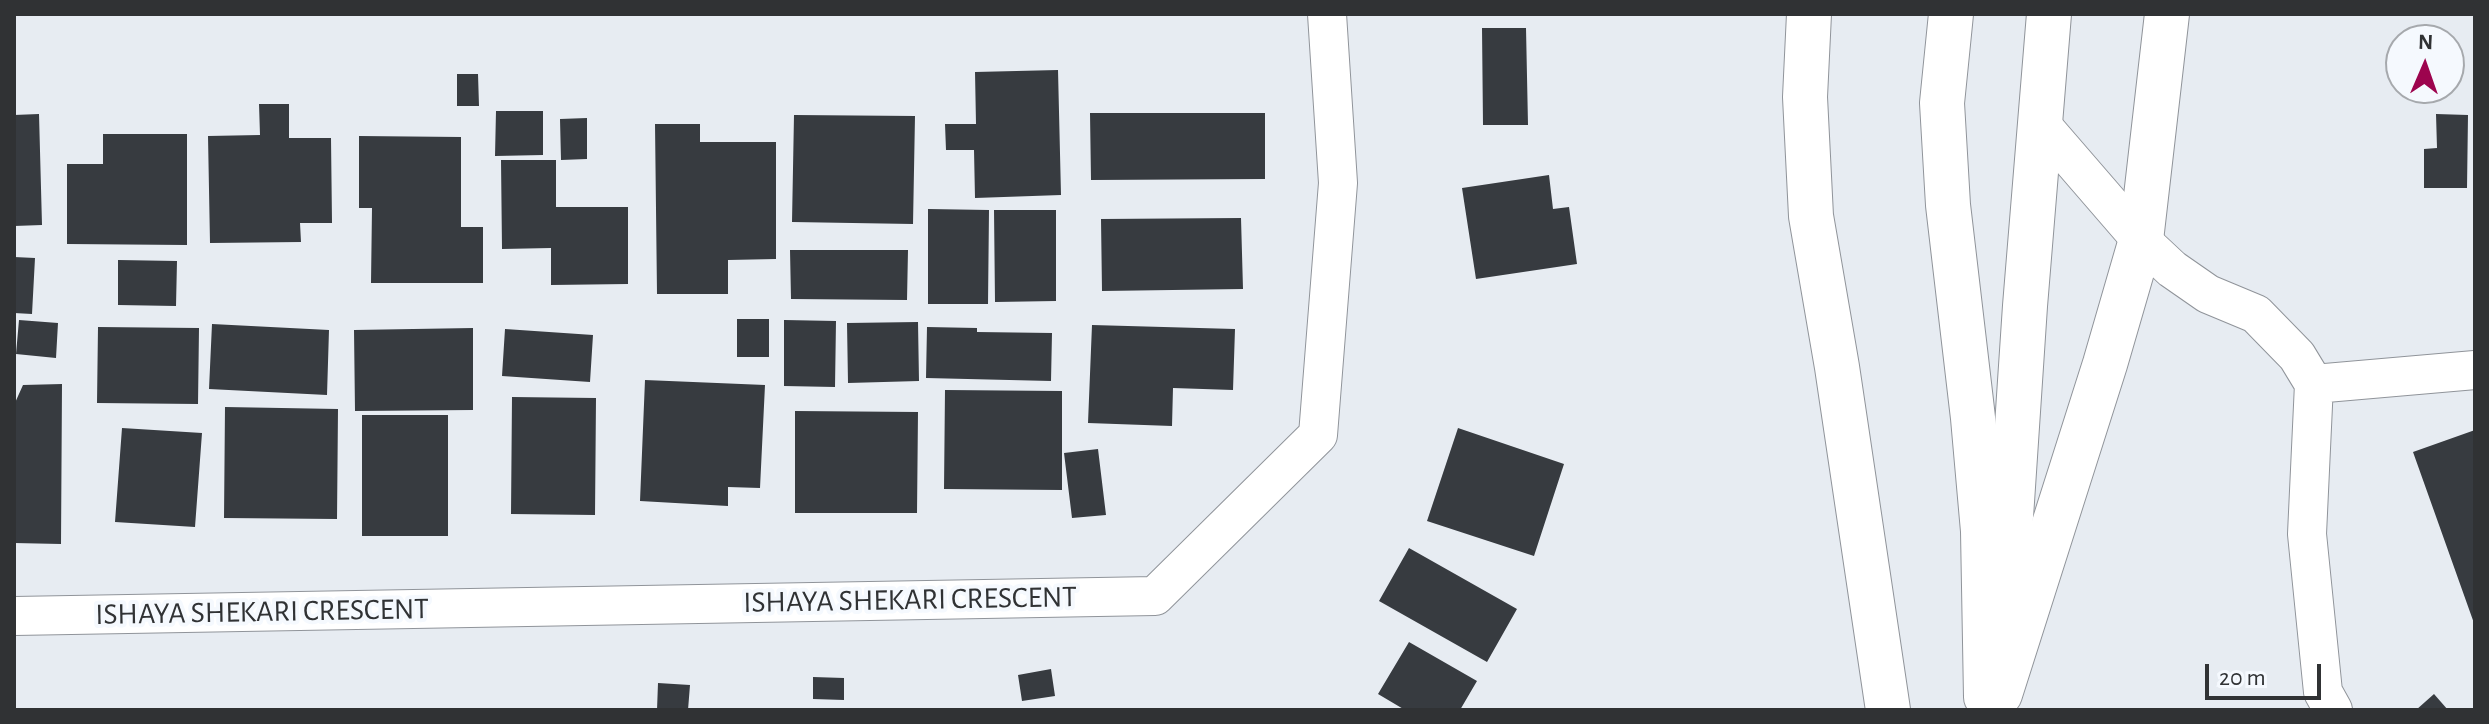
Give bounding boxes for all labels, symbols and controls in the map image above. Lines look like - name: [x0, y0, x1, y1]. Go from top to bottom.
- north arrow: [2385, 24, 2465, 104]
- text: N: [2418, 31, 2434, 53]
- street label: ISHAYA SHEKARI CRESCENT: [743, 579, 1077, 621]
- street label: ISHAYA SHEKARI CRESCENT: [95, 591, 429, 633]
- scale bar: [2209, 648, 2325, 698]
- text: 20 m: [2219, 666, 2266, 690]

